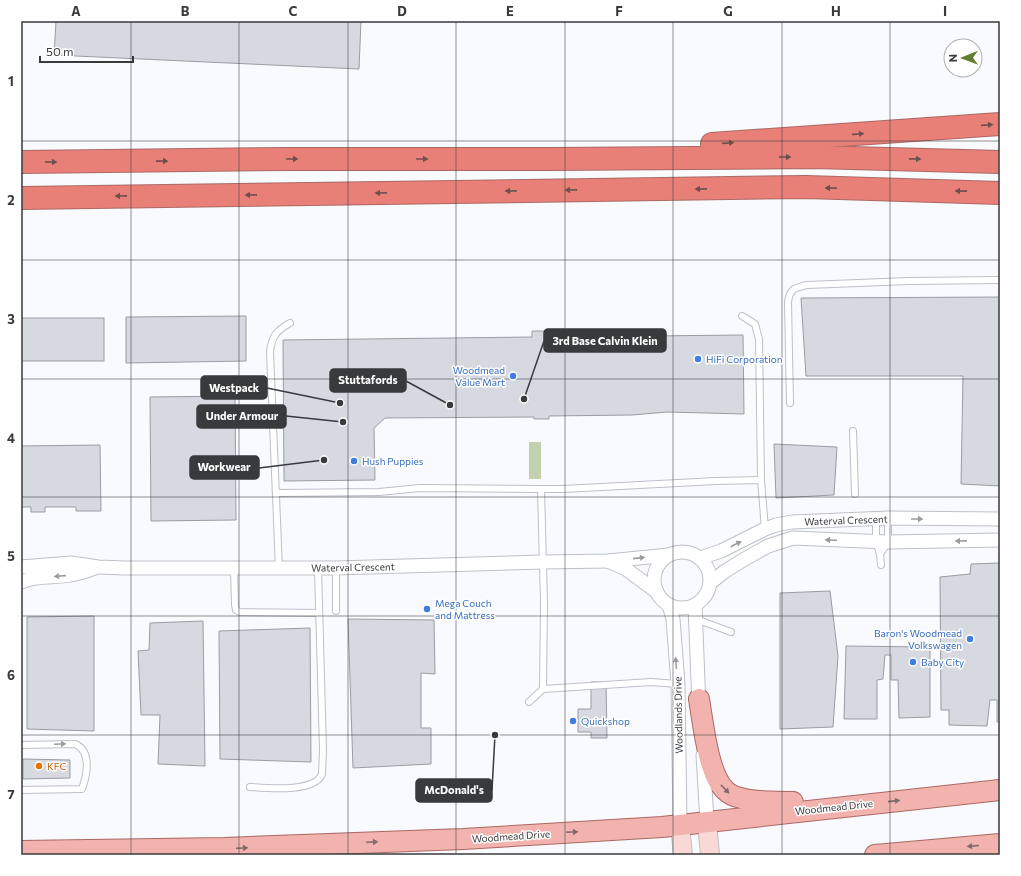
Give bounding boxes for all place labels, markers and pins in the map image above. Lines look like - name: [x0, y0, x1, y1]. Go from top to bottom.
- callout: 3rd Base Calvin Klein: [544, 329, 666, 352]
- place label: HiFi Corporation: [706, 353, 783, 365]
- marker: HiFi Corporation: [693, 354, 703, 364]
- place label: Woodmead Value Mart: [453, 364, 505, 388]
- callout: Stuttafords: [330, 369, 406, 392]
- marker: Woodmead Value Mart: [508, 371, 518, 381]
- callout: Westpack: [201, 376, 267, 399]
- callout: Under Armour: [197, 405, 286, 428]
- place label: Hush Puppies: [362, 455, 424, 467]
- callout: Workwear: [190, 456, 259, 479]
- marker: Hush Puppies: [349, 456, 359, 466]
- place label: Mega Couch and Mattress: [435, 597, 495, 621]
- marker: Mega Couch and Mattress: [422, 604, 432, 614]
- place label: Baron's Woodmead Volkswagen: [874, 627, 962, 651]
- marker: Baron's Woodmead Volkswagen: [965, 634, 975, 644]
- place label: Baby City: [921, 656, 964, 668]
- marker: Baby City: [908, 657, 918, 667]
- place label: Quickshop: [581, 715, 630, 727]
- marker: Quickshop: [568, 716, 578, 726]
- place label: KFC: [47, 760, 66, 772]
- marker: KFC: [34, 761, 44, 771]
- callout: McDonald's: [416, 779, 492, 802]

